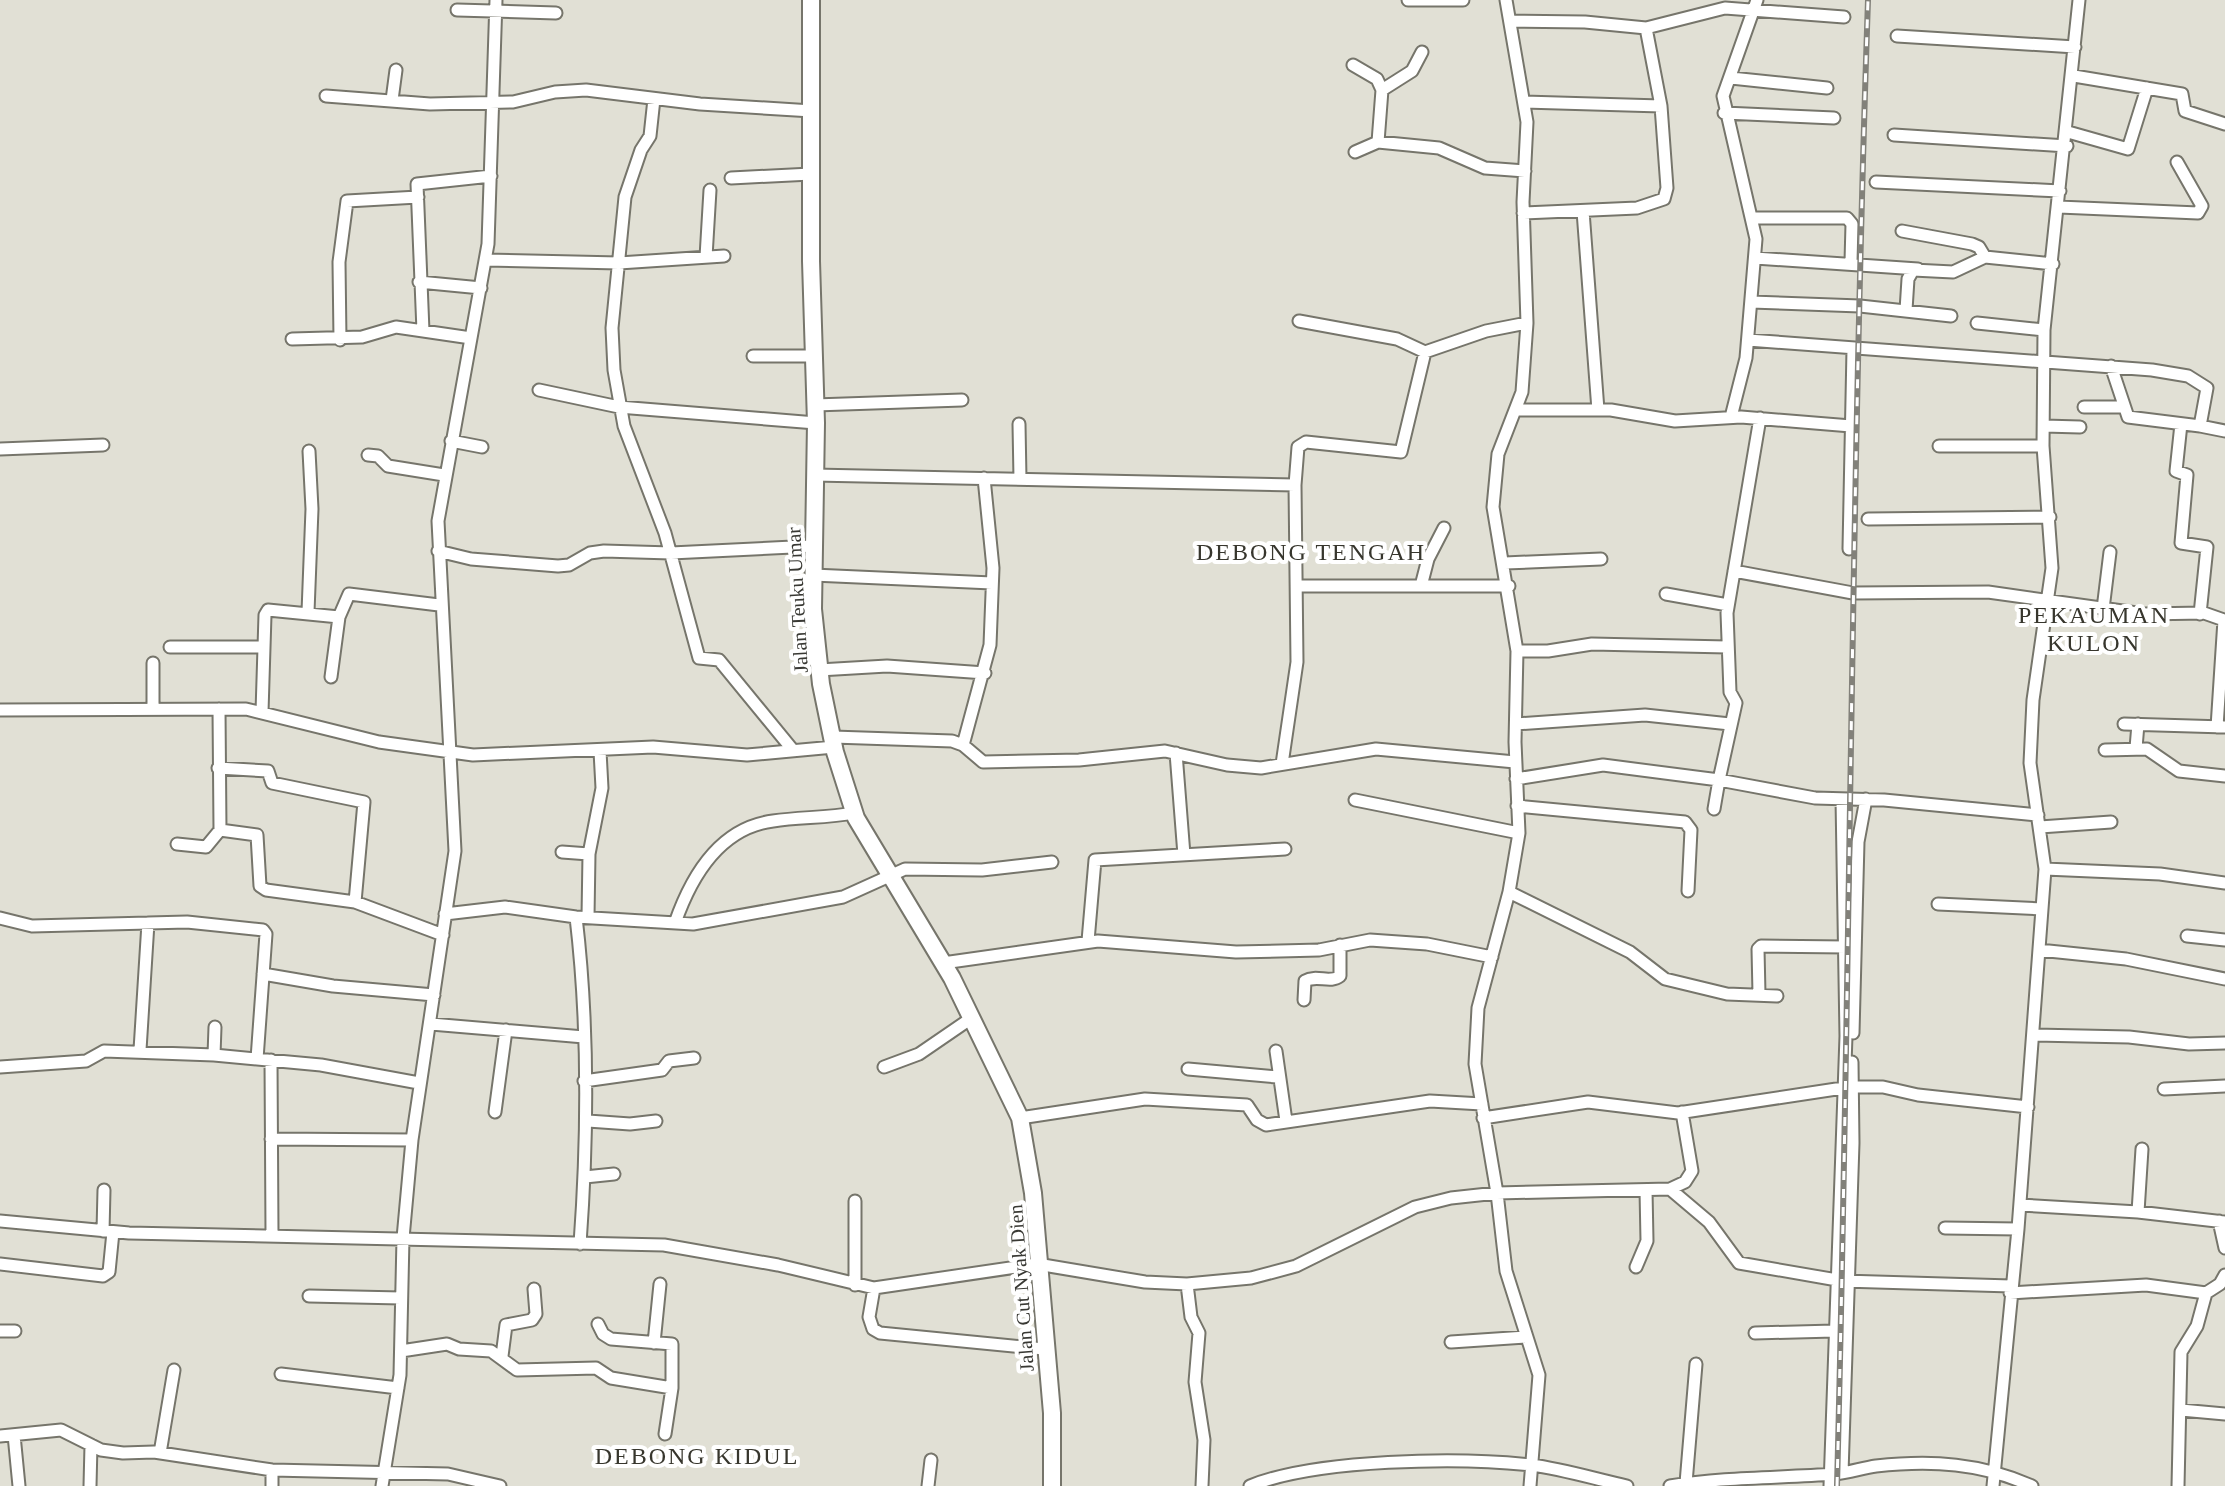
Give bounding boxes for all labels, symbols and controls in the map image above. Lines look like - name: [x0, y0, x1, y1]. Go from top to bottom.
- street label: Jalan Teuku Umar: [782, 526, 812, 673]
- district label: DEBONG TENGAH: [1196, 539, 1426, 565]
- district label: PEKAUMAN KULON: [2018, 602, 2170, 656]
- street label: Jalan Cut Nyak Dien: [1004, 1204, 1039, 1372]
- district label: DEBONG KIDUL: [595, 1443, 799, 1469]

